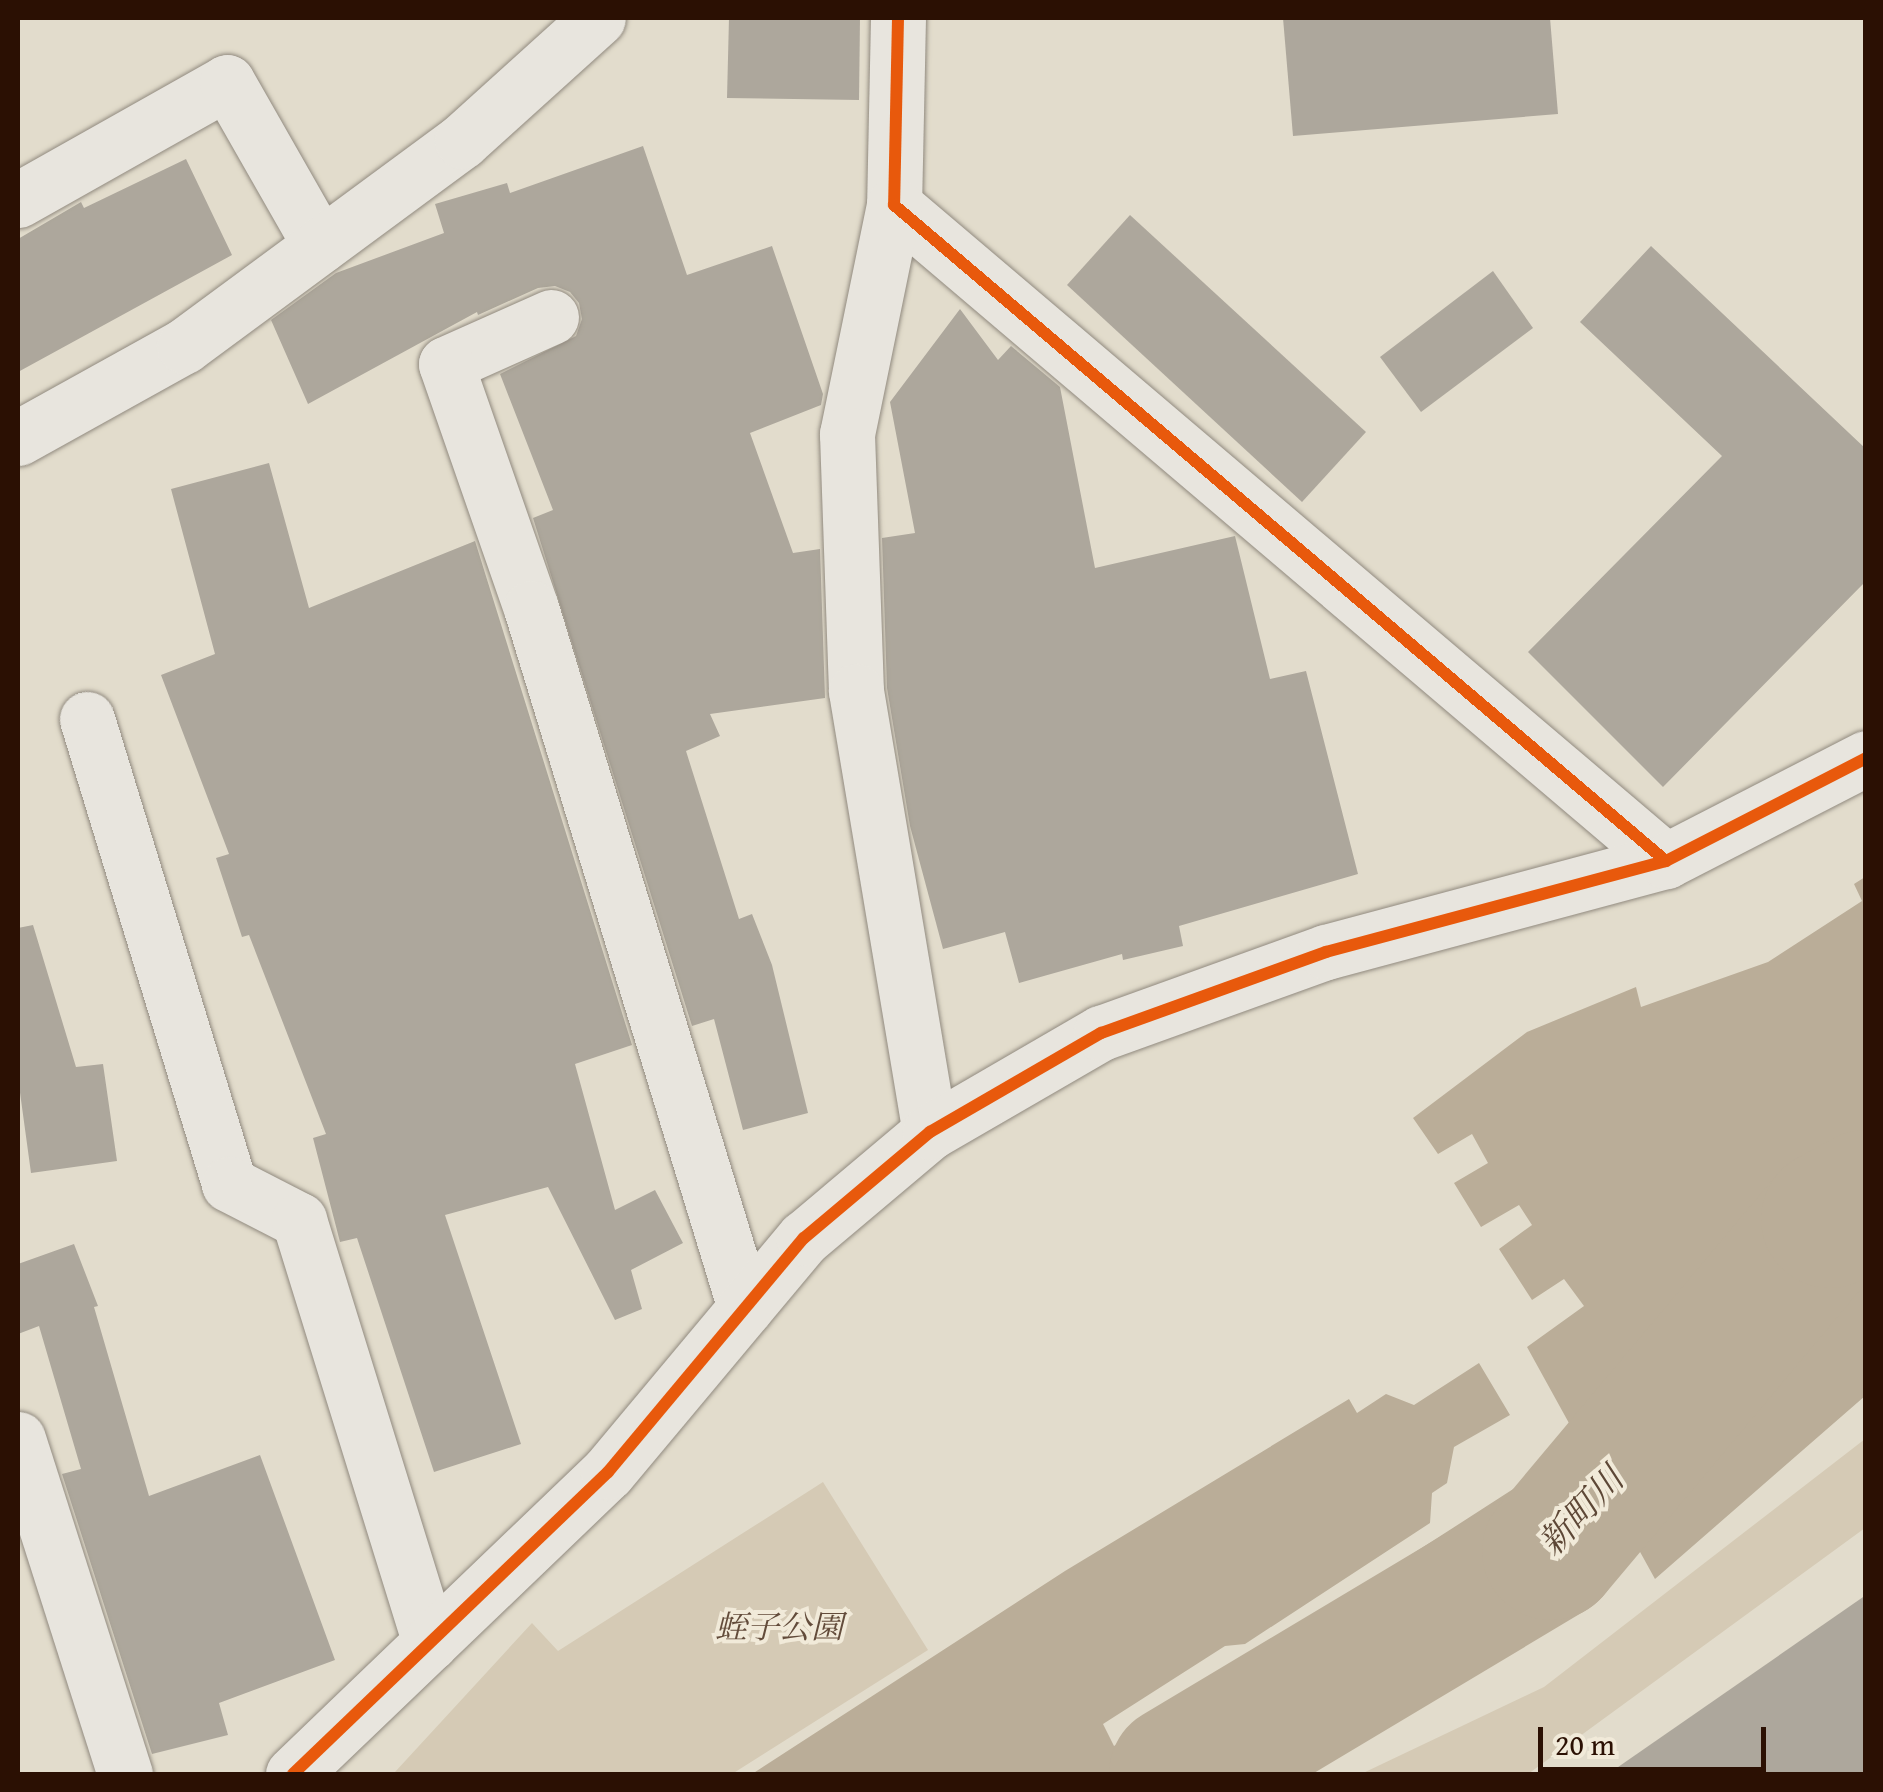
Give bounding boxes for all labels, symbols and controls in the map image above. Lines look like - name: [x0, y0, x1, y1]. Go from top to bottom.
- water label: 新町川: [1530, 1458, 1632, 1564]
- park label: 蛭子公園: [715, 1608, 843, 1646]
- scale bar: [1543, 1707, 1770, 1769]
- text: 20 m: [1555, 1722, 1615, 1766]

